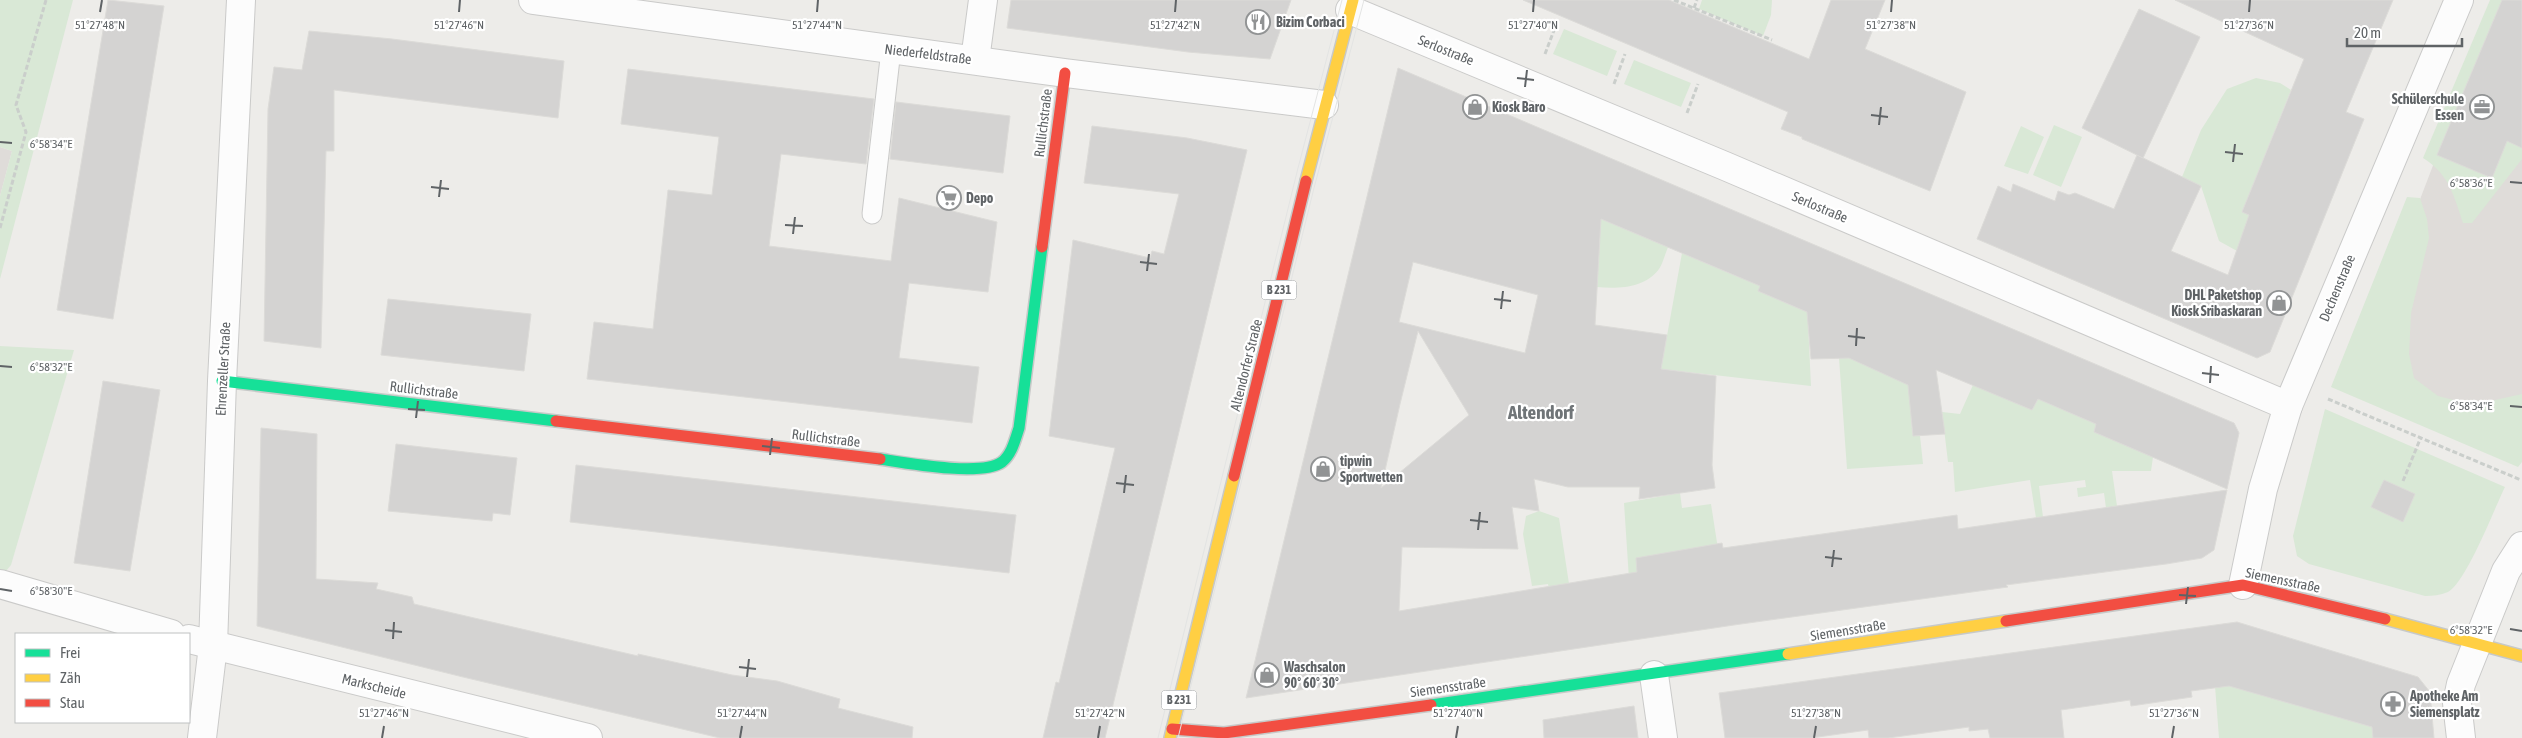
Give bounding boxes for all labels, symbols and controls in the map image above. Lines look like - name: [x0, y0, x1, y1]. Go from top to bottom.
- restaurant icon: Bizim Corbaci: [1245, 9, 1271, 35]
- place label: Bizim Corbaci: [1276, 14, 1345, 30]
- scale bar: [2347, 15, 2462, 47]
- text: 51°27'48"N: [75, 18, 125, 32]
- text: 51°27'46"N: [434, 18, 484, 32]
- text: 51°27'44"N: [792, 18, 842, 32]
- text: 51°27'42"N: [1150, 18, 1200, 32]
- text: 51°27'40"N: [1508, 18, 1558, 32]
- text: 51°27'38"N: [1866, 18, 1916, 32]
- text: 51°27'36"N: [2224, 18, 2274, 32]
- text: 20 m: [2354, 24, 2381, 41]
- street label: Serlostraße: [1416, 32, 1476, 68]
- street label: Niederfeldstraße: [884, 41, 972, 67]
- street label: Rullichstraße: [1031, 88, 1055, 158]
- place label: Schülerschule Essen: [2392, 91, 2464, 123]
- shop icon: Kiosk Baro: [1462, 94, 1488, 120]
- office icon: Schülerschule Essen: [2469, 94, 2495, 120]
- place label: Kiosk Baro: [1492, 99, 1546, 115]
- text: 6°58'34"E: [30, 137, 72, 151]
- text: 6°58'36"E: [2450, 176, 2492, 190]
- supermarket icon: Depo: [936, 185, 962, 211]
- street label: Serlostraße: [1790, 188, 1850, 226]
- place label: Depo: [966, 190, 994, 206]
- street label: Dechenstraße: [2316, 252, 2358, 324]
- road number: B 231: [1262, 280, 1296, 300]
- place label: DHL Paketshop Kiosk Sribaskaran: [2171, 287, 2262, 319]
- shop icon: DHL Paketshop Kiosk Sribaskaran: [2266, 290, 2292, 316]
- street label: Altendorfer Straße: [1227, 317, 1265, 413]
- street label: Ehrenzeller Straße: [213, 322, 233, 416]
- text: 6°58'32"E: [30, 360, 72, 374]
- street label: Rullichstraße: [389, 378, 459, 402]
- text: 6°58'34"E: [2450, 399, 2492, 413]
- district label: Altendorf: [1507, 401, 1575, 423]
- street label: Rullichstraße: [791, 426, 861, 450]
- place label: tipwin Sportwetten: [1339, 453, 1403, 485]
- shop icon: tipwin Sportwetten: [1310, 456, 1336, 482]
- street label: Siemensstraße: [2244, 564, 2322, 596]
- text: 6°58'30"E: [30, 584, 72, 598]
- street label: Siemensstraße: [1809, 616, 1887, 644]
- text: 6°58'32"E: [2450, 623, 2492, 637]
- legend: [15, 633, 190, 723]
- text: Frei: [60, 644, 80, 661]
- place label: Waschsalon 90° 60° 30°: [1283, 659, 1346, 691]
- shop icon: Waschsalon 90° 60° 30°: [1254, 662, 1280, 688]
- text: Zäh: [60, 669, 81, 686]
- street label: Markscheide: [340, 670, 408, 702]
- street label: Siemensstraße: [1409, 674, 1487, 700]
- place label: Apotheke Am Siemensplatz: [2409, 688, 2480, 720]
- road number: B 231: [1162, 690, 1196, 710]
- pharmacy icon: Apotheke Am Siemensplatz: [2380, 691, 2406, 717]
- text: Stau: [60, 694, 85, 711]
- text: 51°27'46"N: [359, 706, 409, 720]
- text: 51°27'44"N: [717, 706, 767, 720]
- text: 51°27'42"N: [1075, 706, 1125, 720]
- text: 51°27'40"N: [1433, 706, 1483, 720]
- text: 51°27'38"N: [1791, 706, 1841, 720]
- text: 51°27'36"N: [2149, 706, 2199, 720]

